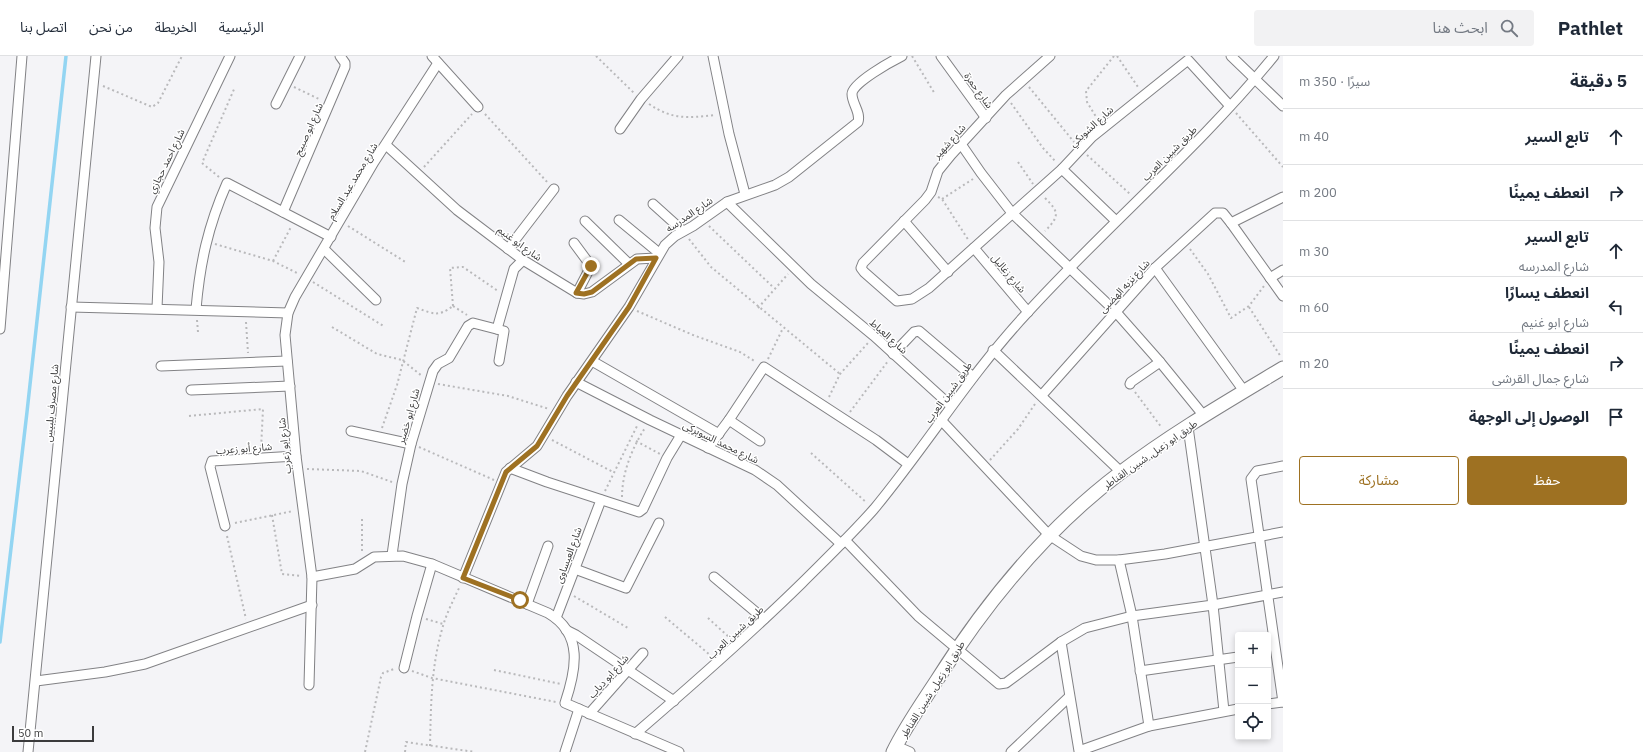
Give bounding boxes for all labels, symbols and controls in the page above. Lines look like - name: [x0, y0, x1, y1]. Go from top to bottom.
- search box: [1254, 10, 1534, 46]
- text: Pathlet: [1558, 16, 1623, 40]
- icon: search: [1498, 17, 1520, 39]
- text: اتصل بنا: [20, 18, 67, 36]
- text: من نحن: [89, 18, 133, 36]
- text: الخريطة: [155, 18, 197, 36]
- text: الرئيسية: [219, 18, 264, 36]
- text: ابحث هنا: [1433, 18, 1488, 37]
- street label: شارع حمزة: [960, 70, 996, 111]
- text: 5 دقيقة: [1570, 70, 1627, 92]
- text: سيرًا · 350 m: [1299, 73, 1370, 90]
- street label: شارع ابو صبيح: [291, 101, 327, 158]
- street label: شارع الشوبكي: [1066, 103, 1117, 151]
- street label: شارع شهير: [930, 121, 969, 163]
- street label: طريق شبين العرب: [1139, 123, 1200, 184]
- icon: ahead: [1605, 126, 1627, 148]
- street label: شارع احمد حجازي: [145, 127, 189, 196]
- text: تابع السير: [1525, 127, 1589, 146]
- text: 40 m: [1299, 128, 1329, 145]
- street label: شارع محمد عبد السلام: [324, 140, 382, 223]
- icon: right: [1605, 182, 1627, 204]
- text: انعطف يمينًا: [1509, 183, 1589, 202]
- text: 200 m: [1299, 184, 1337, 201]
- street label: شارع المدرسه: [663, 194, 716, 236]
- street label: شارع ابو غنيم: [494, 223, 545, 265]
- text: تابع السير: [1525, 227, 1589, 246]
- icon: ahead: [1605, 240, 1627, 262]
- text: 30 m: [1299, 243, 1329, 260]
- street label: شارع زغاليل: [988, 251, 1029, 296]
- route end: [582, 257, 600, 275]
- street label: شارع نزيه الهضبى: [1096, 257, 1153, 317]
- text: شارع المدرسه: [1519, 258, 1589, 275]
- text: انعطف يسارًا: [1505, 283, 1589, 302]
- icon: left: [1605, 296, 1627, 318]
- text: 60 m: [1299, 299, 1329, 316]
- text: شارع ابو غنيم: [1522, 314, 1589, 331]
- street label: شارع العياط: [866, 316, 910, 358]
- text: انعطف يمينًا: [1509, 339, 1589, 358]
- icon: right: [1605, 352, 1627, 374]
- text: 20 m: [1299, 355, 1329, 372]
- street label: طريق شبين العرب: [922, 359, 975, 425]
- street label: شارع مصرف بلبيس: [42, 363, 62, 443]
- text: شارع جمال القرشى: [1492, 370, 1589, 387]
- street label: شارع ابو خضير: [394, 387, 424, 447]
- icon: arrive: [1605, 406, 1627, 428]
- text: الوصول إلى الوجهة: [1469, 407, 1589, 426]
- street label: شارع ابو زعرب: [275, 417, 295, 475]
- street label: طريق ابو زعبل, شبين القناطر: [1100, 417, 1200, 492]
- street label: شارع محمد السوبركى: [680, 418, 761, 467]
- street label: شارع أبو زعرب: [215, 440, 273, 458]
- button: مشاركة: [1299, 456, 1459, 505]
- button: حفظ: [1467, 456, 1627, 505]
- street label: شارع العبساوى: [552, 525, 586, 585]
- route start: [511, 591, 529, 609]
- street label: طريق شبين العرب: [704, 603, 766, 662]
- map controls: [1235, 632, 1271, 740]
- button: +: [1235, 632, 1271, 668]
- street label: طريق ابو زعبل, شبين القناطر: [897, 638, 968, 741]
- street label: شارع ابو دياب: [585, 652, 632, 702]
- button: −: [1235, 668, 1271, 704]
- button: locate: [1235, 704, 1271, 740]
- scale bar: [12, 724, 94, 743]
- text: 50 m: [18, 726, 43, 740]

